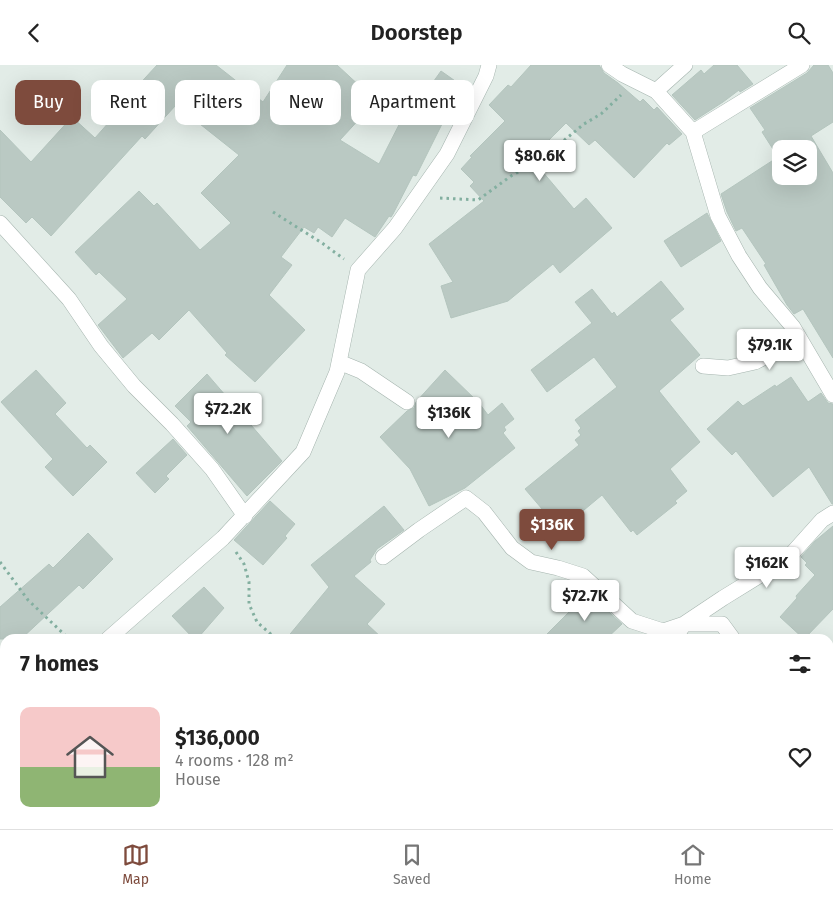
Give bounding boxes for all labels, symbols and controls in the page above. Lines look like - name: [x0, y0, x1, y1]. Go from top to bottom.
- icon: back: [20, 19, 48, 47]
- text: Doorstep: [370, 19, 463, 46]
- icon: search: [785, 19, 813, 47]
- chip: Buy: [15, 80, 81, 125]
- chip: Rent: [91, 80, 165, 125]
- chip: Filters: [175, 80, 260, 125]
- chip: New: [270, 80, 341, 125]
- chip: Apartment: [351, 80, 474, 125]
- pin: $80.6K: [499, 139, 581, 182]
- map controls: [772, 140, 817, 185]
- button: layers: [772, 140, 817, 185]
- text: $80.6K: [515, 146, 565, 165]
- pin: $79.1K: [729, 329, 811, 371]
- text: $79.1K: [748, 335, 792, 354]
- pin: $72.2K: [187, 393, 269, 435]
- pin: $136K: [414, 397, 484, 439]
- text: $72.2K: [205, 399, 251, 418]
- text: $136K: [427, 403, 471, 422]
- pin: $136K: [517, 509, 587, 551]
- text: $136K: [530, 515, 574, 534]
- pin: $162K: [732, 547, 802, 589]
- text: $162K: [746, 553, 788, 572]
- pin: $72.7K: [544, 579, 626, 622]
- text: $72.7K: [562, 586, 608, 605]
- icon: filters: [786, 650, 814, 678]
- text: 7 homes: [20, 651, 99, 677]
- text: $136,000: [175, 725, 260, 751]
- icon: home: [60, 727, 120, 787]
- icon: heart: [786, 743, 814, 771]
- text: 4 rooms · 128 m²: [175, 751, 294, 770]
- text: House: [175, 770, 221, 789]
- tab: Map: [122, 841, 150, 888]
- tab: Saved: [393, 841, 431, 888]
- tab: Home: [674, 841, 711, 888]

